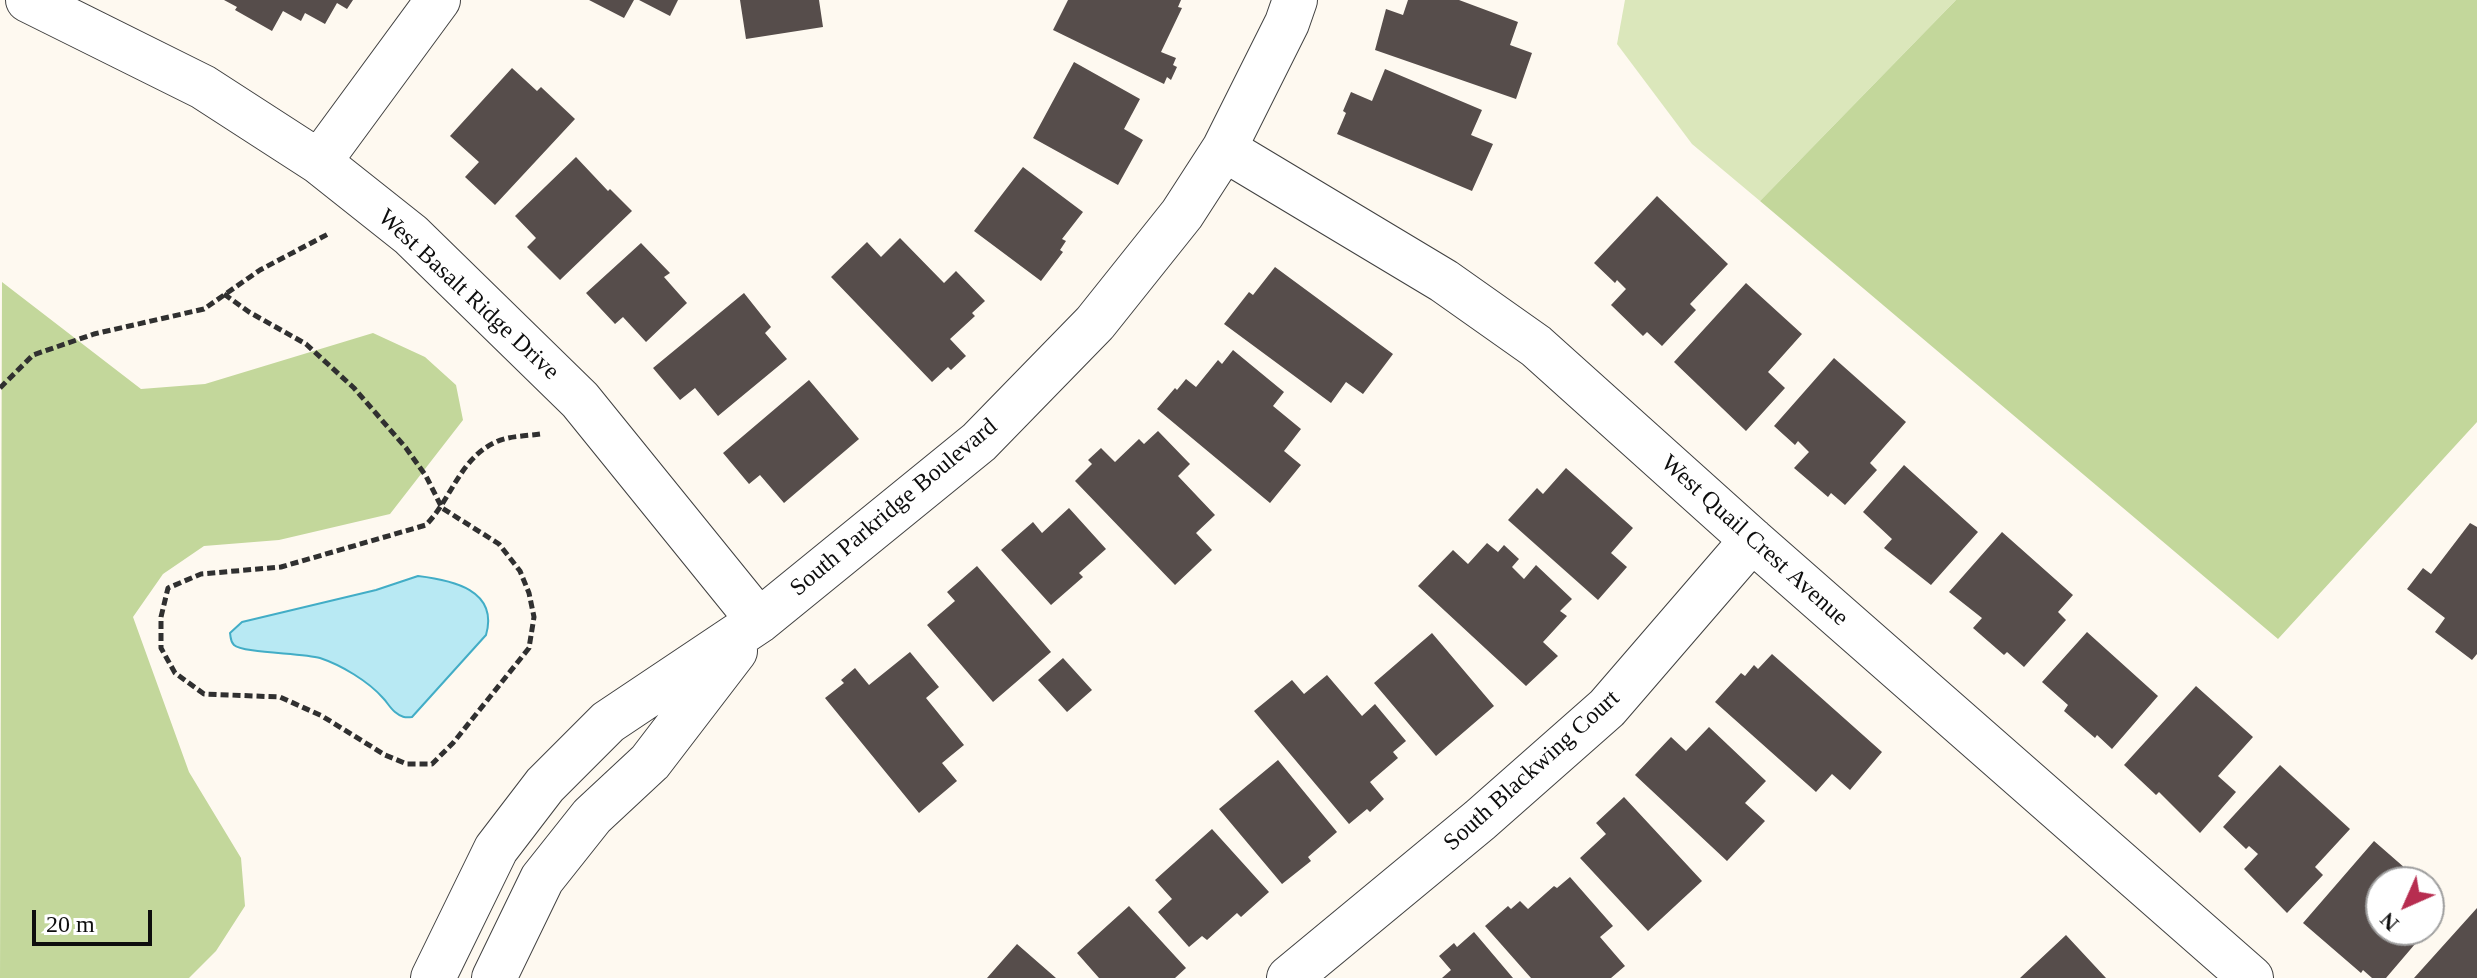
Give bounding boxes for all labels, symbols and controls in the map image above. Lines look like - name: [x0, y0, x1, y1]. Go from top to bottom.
- street label: West Basalt Ridge Drive: [371, 204, 565, 386]
- street label: South Parkridge Boulevard: [785, 413, 1003, 603]
- street label: West Quail Crest Avenue: [1654, 449, 1854, 633]
- street label: South Blackwing Court: [1438, 684, 1626, 858]
- north arrow: [2365, 866, 2445, 946]
- scale bar: [36, 894, 156, 944]
- text: N: [2375, 907, 2404, 936]
- text: 20 m: [46, 911, 95, 937]

